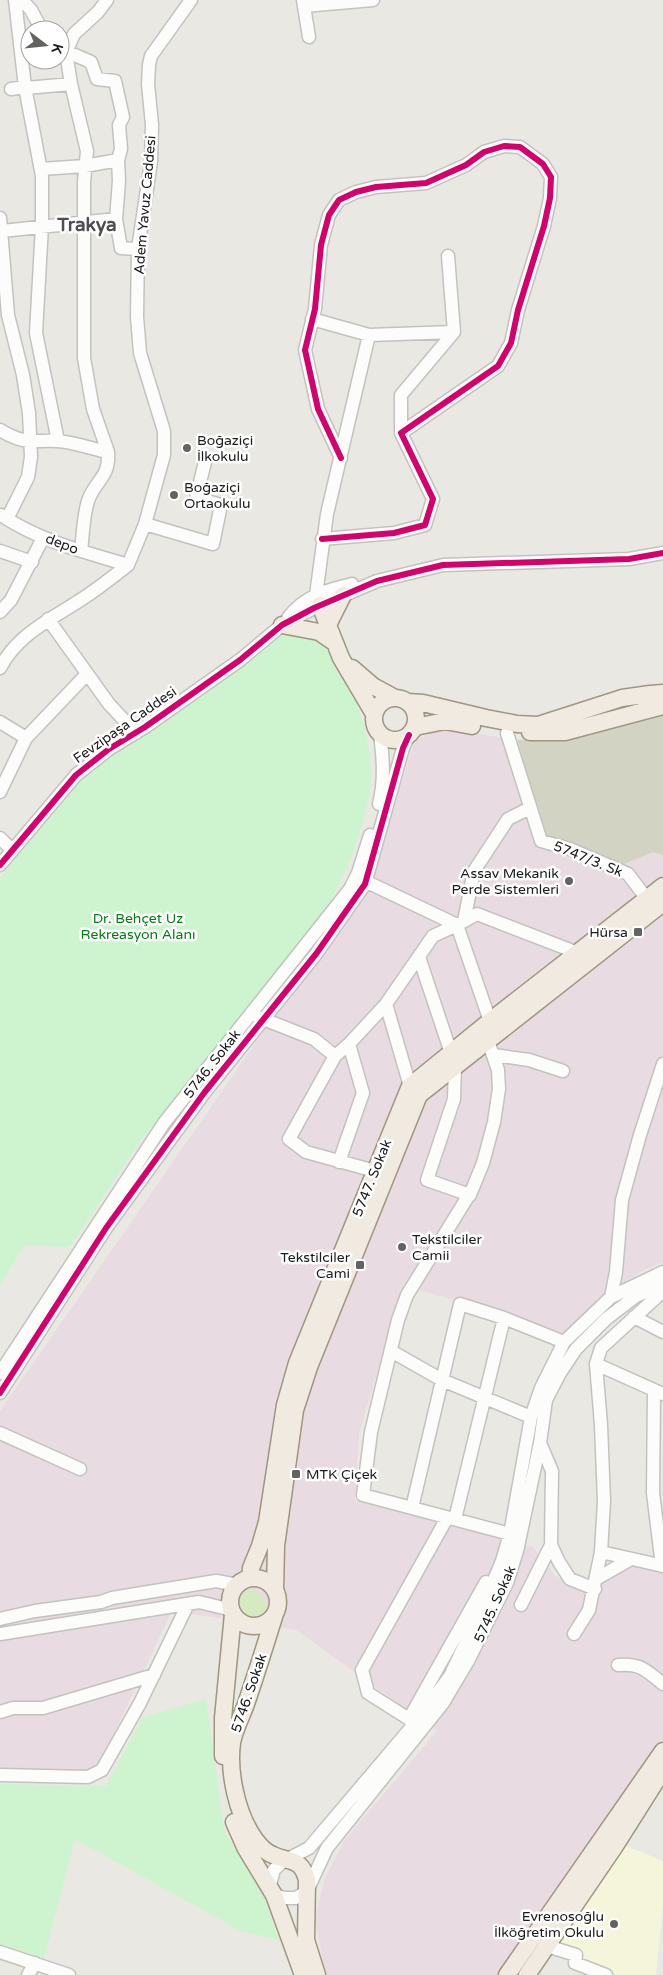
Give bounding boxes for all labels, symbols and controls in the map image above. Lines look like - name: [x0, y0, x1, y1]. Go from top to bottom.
- north arrow: [20, 20, 70, 70]
- text: K: [47, 42, 66, 56]
- street label: Adem Yavuz Caddesi: [130, 135, 160, 275]
- district label: Trakya: [56, 214, 117, 237]
- place label: Boğaziçi İlkokulu: [197, 432, 253, 465]
- marker: Boğaziçi İlkokulu: [181, 442, 193, 454]
- place label: Boğaziçi Ortaokulu: [184, 479, 251, 512]
- marker: Boğaziçi Ortaokulu: [168, 489, 180, 501]
- street label: depo: [43, 530, 81, 558]
- street label: Fevzipaşa Caddesi: [70, 683, 180, 767]
- street label: 5747/3. Sk: [551, 837, 625, 881]
- place label: Assav Mekanik Perde Sistemleri: [451, 865, 559, 898]
- marker: Assav Mekanik Perde Sistemleri: [563, 875, 575, 887]
- park label: Dr. Behçet Uz Rekreasyon Alanı: [81, 910, 195, 943]
- place label: Hürsa: [589, 924, 628, 941]
- marker: Hürsa: [632, 926, 644, 938]
- street label: 5746. Sokak: [180, 1026, 244, 1102]
- street label: 5747. Sokak: [349, 1137, 395, 1219]
- place label: Tekstilciler Camii: [412, 1231, 482, 1264]
- marker: Tekstilciler Camii: [396, 1241, 408, 1253]
- place label: Tekstilciler Cami: [280, 1249, 351, 1282]
- marker: Tekstilciler Cami: [354, 1259, 366, 1271]
- place label: MTK Çiçek: [306, 1466, 378, 1483]
- marker: MTK Çiçek: [290, 1468, 302, 1480]
- street label: 5745. Sokak: [470, 1563, 520, 1645]
- street label: 5746. Sokak: [228, 1651, 271, 1735]
- place label: Evrenosoğlu İlköğretim Okulu: [494, 1908, 604, 1941]
- marker: Evrenosoğlu İlköğretim Okulu: [608, 1918, 620, 1930]

